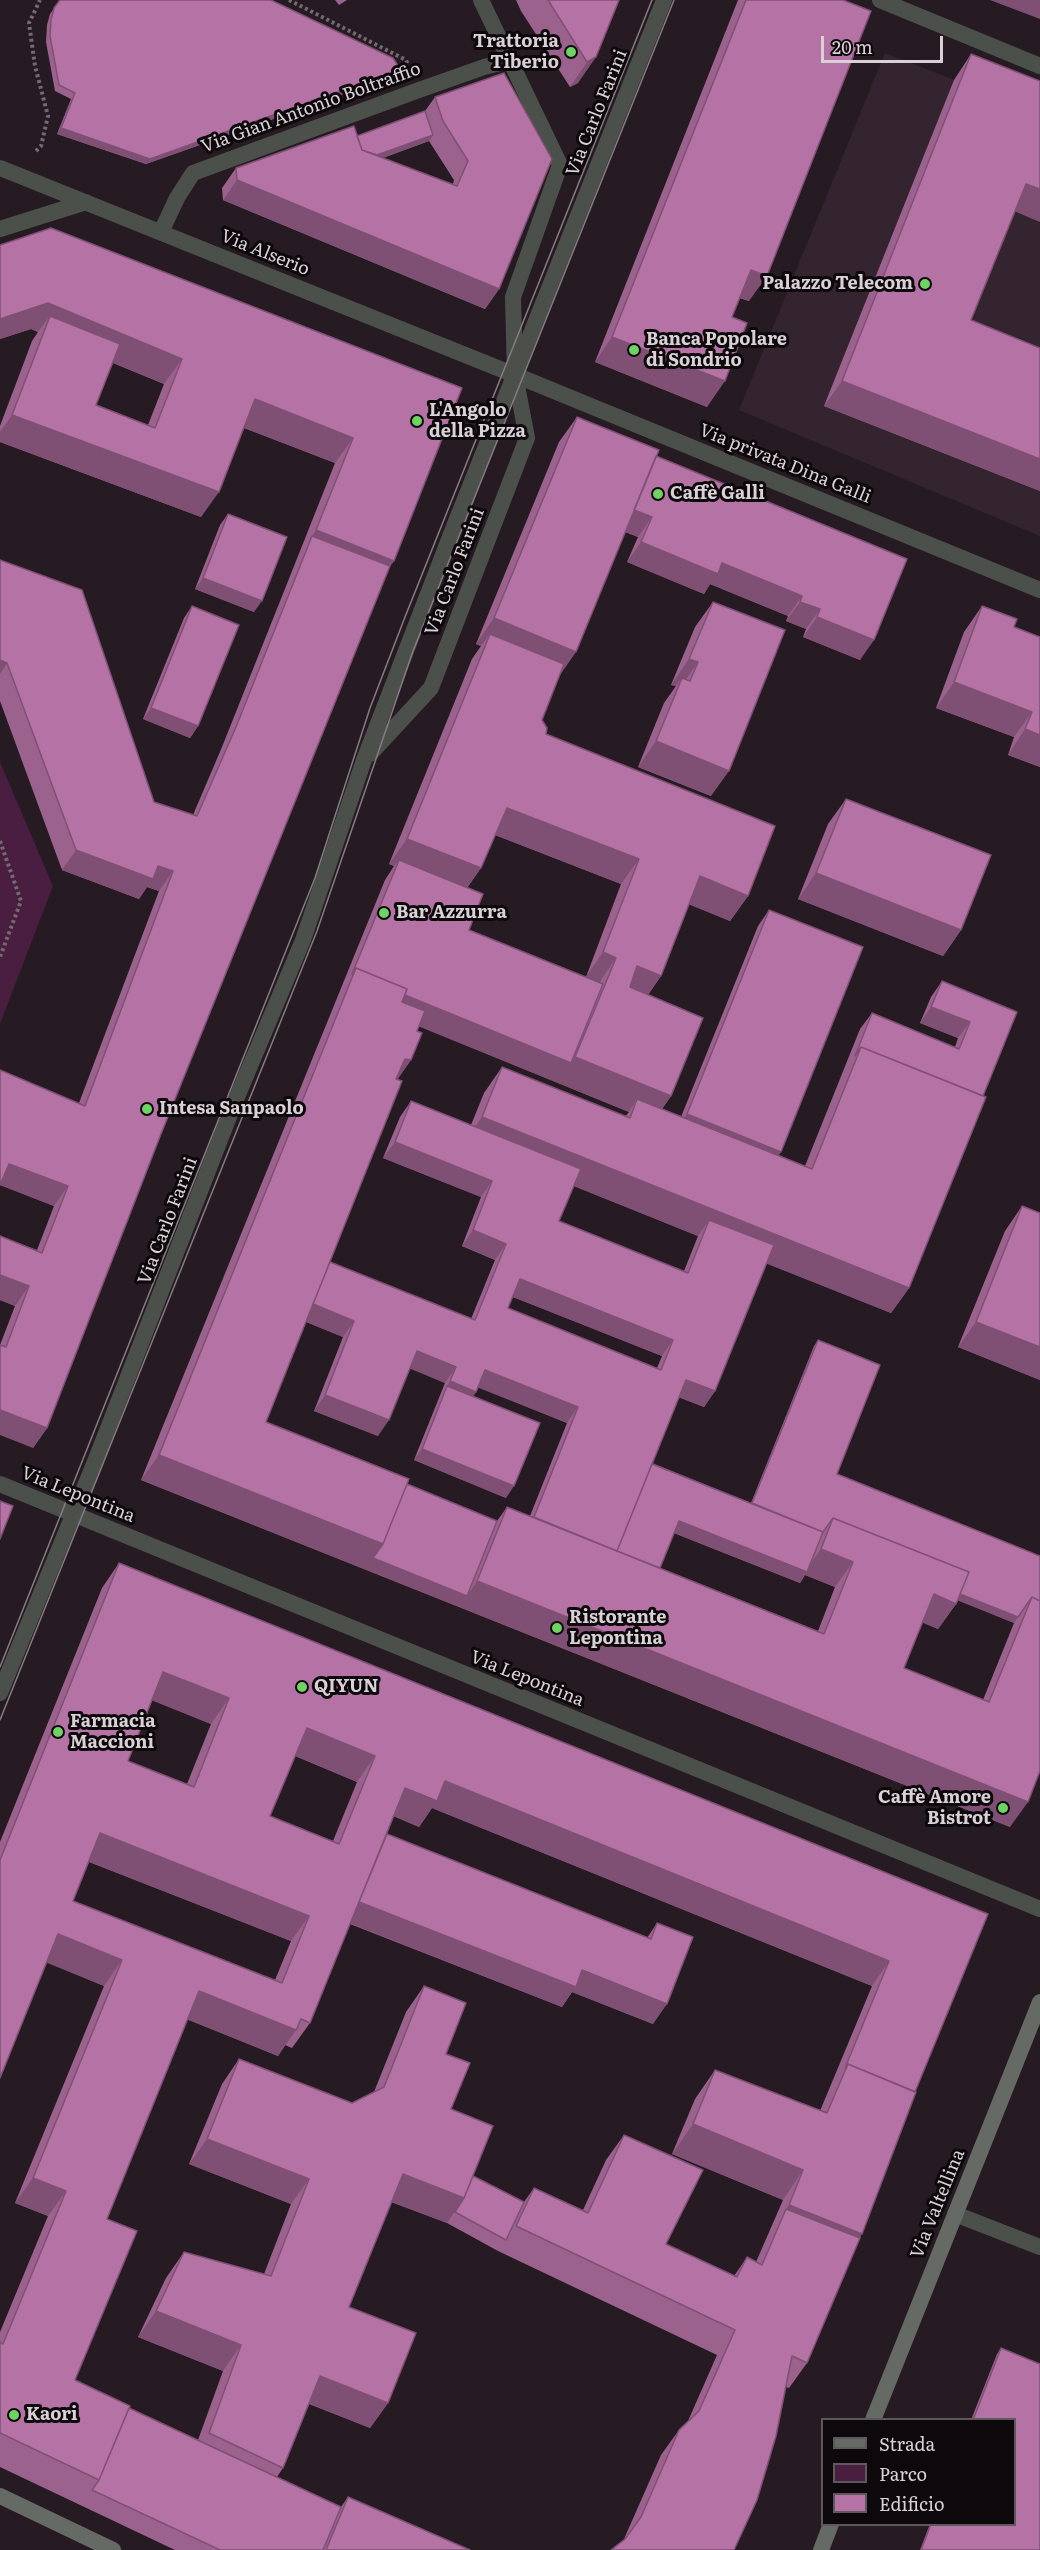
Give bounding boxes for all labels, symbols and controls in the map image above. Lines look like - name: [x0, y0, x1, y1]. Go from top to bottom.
- scale bar: [824, 24, 946, 62]
- place label: Trattoria Tiberio: [473, 31, 559, 74]
- text: 20 m: [832, 33, 873, 60]
- marker: Trattoria Tiberio: [564, 45, 578, 59]
- street label: Via Carlo Farini: [562, 47, 632, 179]
- street label: Via Gian Antonio Boltraffio: [198, 58, 424, 158]
- street label: Via Alserio: [217, 225, 313, 281]
- place label: Palazzo Telecom: [762, 273, 913, 295]
- marker: Palazzo Telecom: [918, 277, 932, 291]
- place label: Banca Popolare di Sondrio: [646, 329, 787, 372]
- marker: Banca Popolare di Sondrio: [627, 343, 641, 357]
- place label: L'Angolo della Pizza: [429, 400, 526, 442]
- marker: L'Angolo della Pizza: [410, 414, 424, 428]
- street label: Via privata Dina Galli: [696, 420, 874, 508]
- place label: Caffè Galli: [670, 483, 765, 505]
- marker: Caffè Galli: [651, 487, 665, 501]
- street label: Via Carlo Farini: [421, 505, 489, 639]
- place label: Bar Azzurra: [396, 902, 507, 924]
- marker: Bar Azzurra: [377, 906, 391, 920]
- place label: Intesa Sanpaolo: [159, 1098, 304, 1120]
- marker: Intesa Sanpaolo: [140, 1102, 154, 1116]
- street label: Via Carlo Farini: [134, 1154, 202, 1288]
- street label: Via Lepontina: [18, 1462, 138, 1528]
- place label: Ristorante Lepontina: [569, 1607, 666, 1650]
- marker: Ristorante Lepontina: [550, 1621, 564, 1635]
- street label: Via Lepontina: [467, 1646, 587, 1712]
- place label: QIYUN: [314, 1676, 378, 1698]
- marker: QIYUN: [295, 1680, 309, 1694]
- place label: Farmacia Maccioni: [70, 1711, 156, 1754]
- marker: Farmacia Maccioni: [51, 1725, 65, 1739]
- place label: Caffè Amore Bistrot: [878, 1787, 991, 1830]
- marker: Caffè Amore Bistrot: [996, 1801, 1010, 1815]
- street label: Via Valtellina: [906, 2146, 970, 2262]
- place label: Kaori: [26, 2404, 78, 2426]
- marker: Kaori: [7, 2408, 21, 2422]
- legend: [821, 2418, 1016, 2526]
- text: Strada: [879, 2430, 935, 2457]
- text: Parco: [879, 2460, 927, 2487]
- text: Edificio: [879, 2490, 945, 2517]

